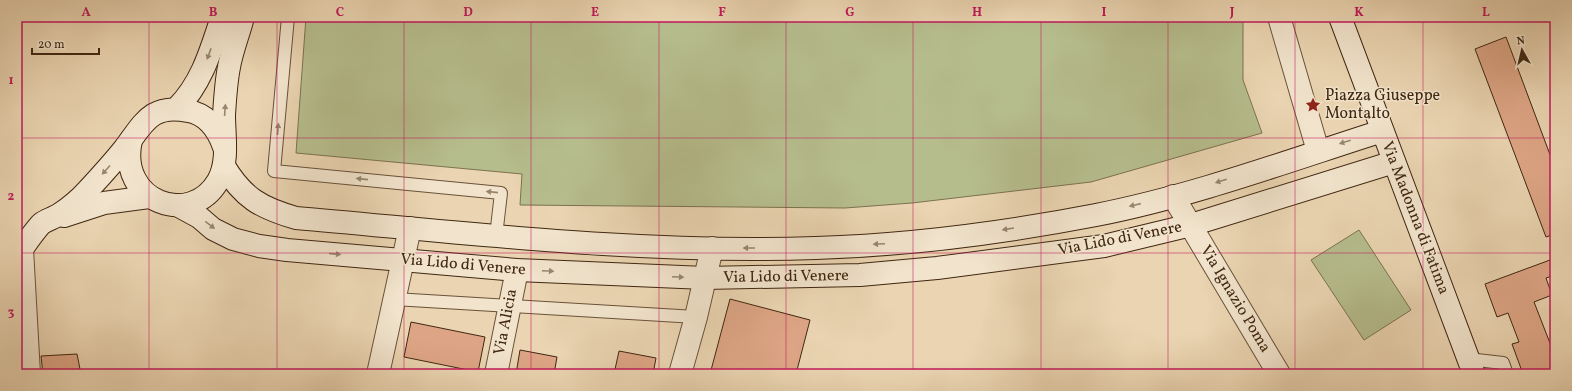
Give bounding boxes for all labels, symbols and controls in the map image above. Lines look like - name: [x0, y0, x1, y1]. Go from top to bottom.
- text: A: [81, 4, 91, 22]
- text: B: [209, 4, 218, 22]
- text: C: [336, 4, 344, 22]
- text: D: [463, 4, 473, 22]
- text: E: [591, 4, 599, 22]
- text: F: [718, 4, 726, 22]
- text: G: [845, 4, 855, 22]
- text: H: [972, 4, 982, 22]
- text: I: [1102, 4, 1107, 22]
- text: J: [1229, 4, 1235, 22]
- text: K: [1354, 4, 1364, 22]
- text: L: [1482, 4, 1490, 22]
- scale bar: [32, 30, 99, 56]
- north arrow: [1502, 30, 1542, 70]
- text: N: [1516, 34, 1526, 50]
- text: 20 m: [38, 37, 65, 53]
- one-way arrow: [206, 48, 212, 60]
- text: 1: [8, 72, 14, 90]
- place label: Piazza Giuseppe Montalto: [1325, 85, 1440, 125]
- place icon: Piazza Giuseppe Montalto: [1304, 96, 1322, 114]
- one-way arrow: [221, 104, 228, 116]
- one-way arrow: [275, 123, 281, 135]
- street label: Via Madonna di Fatima: [1376, 138, 1454, 298]
- one-way arrow: [1339, 140, 1351, 146]
- one-way arrow: [101, 165, 111, 175]
- one-way arrow: [356, 176, 368, 183]
- one-way arrow: [1215, 179, 1227, 185]
- text: 2: [8, 188, 15, 206]
- one-way arrow: [486, 189, 498, 195]
- one-way arrow: [1129, 203, 1142, 209]
- street label: Via Lido di Venere: [1056, 216, 1184, 262]
- one-way arrow: [204, 221, 215, 230]
- one-way arrow: [1002, 226, 1014, 232]
- one-way arrow: [873, 241, 885, 248]
- street label: Via Ignazio Poma: [1194, 241, 1276, 357]
- one-way arrow: [742, 245, 755, 251]
- street label: Via Lido di Venere: [399, 249, 527, 281]
- one-way arrow: [329, 250, 341, 257]
- street label: Via Lido di Venere: [723, 265, 849, 289]
- one-way arrow: [542, 268, 554, 275]
- one-way arrow: [672, 274, 684, 281]
- street label: Via Alicia: [489, 287, 523, 357]
- text: 3: [8, 304, 15, 322]

